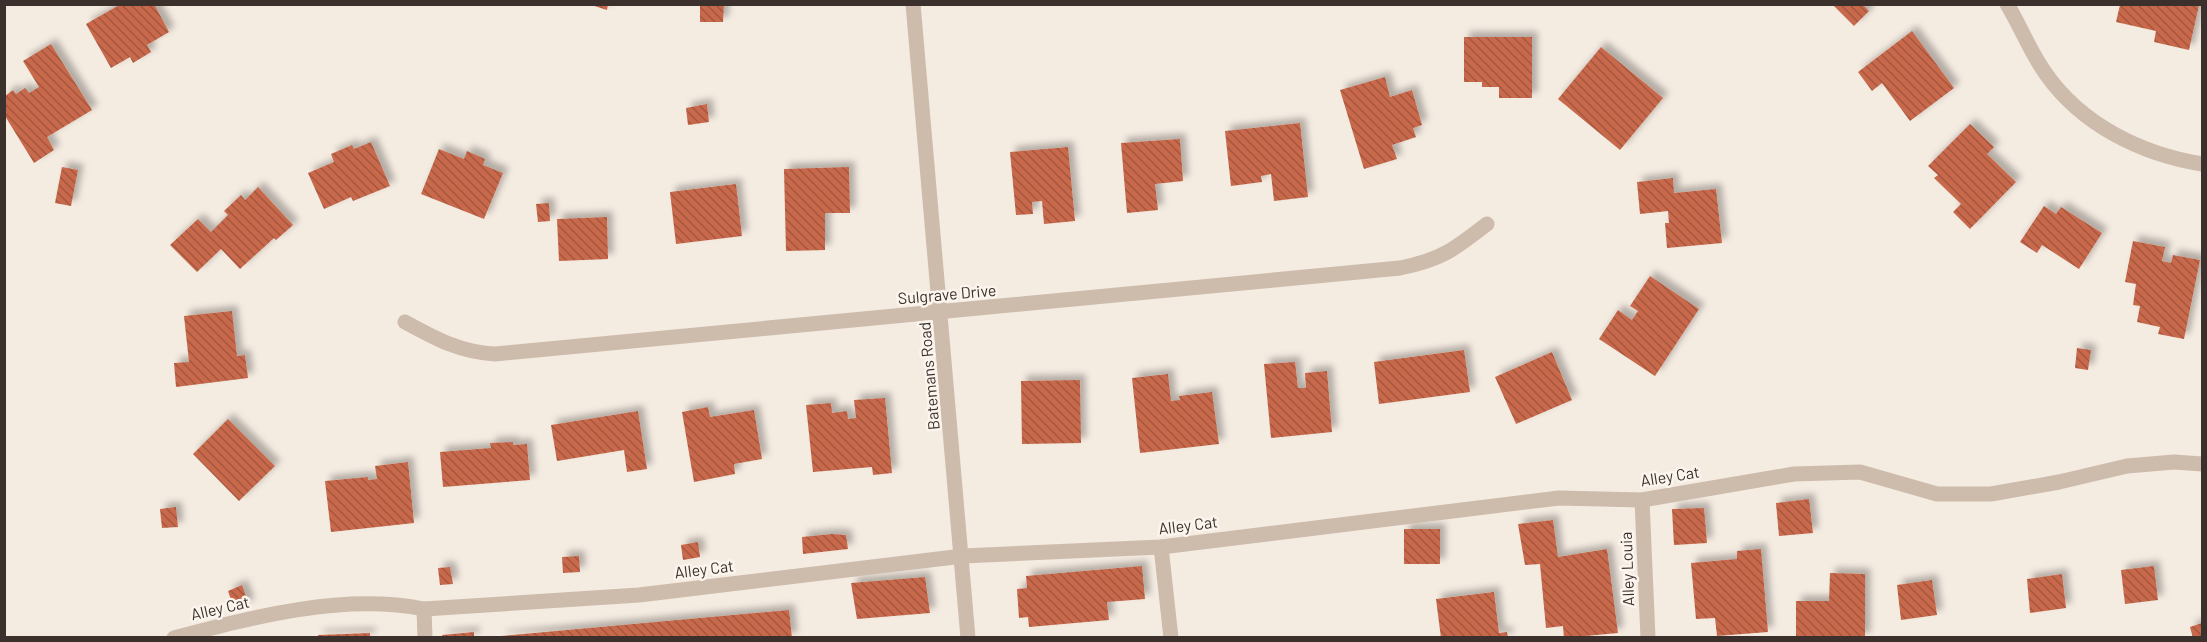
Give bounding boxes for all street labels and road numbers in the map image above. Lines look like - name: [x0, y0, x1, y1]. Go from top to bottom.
- street label: Sulgrave Drive: [897, 280, 997, 307]
- street label: Batemans Road: [914, 321, 943, 431]
- street label: Alley Cat: [1639, 461, 1701, 490]
- street label: Alley Cat: [1157, 511, 1219, 538]
- street label: Alley Louia: [1616, 531, 1637, 607]
- street label: Alley Cat: [673, 555, 735, 582]
- street label: Alley Cat: [189, 592, 251, 623]

